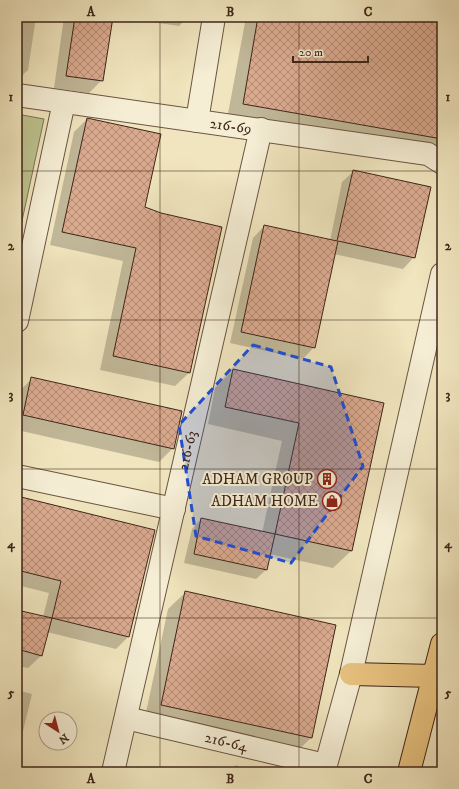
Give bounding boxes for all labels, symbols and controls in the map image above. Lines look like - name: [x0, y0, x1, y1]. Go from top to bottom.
- text: A: [86, 4, 96, 20]
- text: B: [226, 4, 234, 20]
- text: C: [364, 4, 373, 20]
- scale bar: [293, 38, 368, 64]
- text: 20 m: [299, 45, 323, 60]
- text: 1: [9, 89, 14, 105]
- text: 1: [446, 89, 451, 105]
- street label: 216-69: [209, 114, 253, 139]
- text: 2: [8, 238, 15, 254]
- text: 2: [445, 238, 452, 254]
- text: 3: [9, 387, 14, 403]
- text: 3: [446, 387, 451, 403]
- street label: 216-63: [174, 429, 201, 472]
- building icon: ADHAM GROUP: [316, 468, 338, 490]
- place label: ADHAM GROUP: [202, 470, 313, 489]
- shop icon: ADHAM HOME: [321, 490, 343, 512]
- place label: ADHAM HOME: [211, 492, 318, 511]
- text: 4: [6, 536, 15, 553]
- text: 4: [443, 536, 452, 553]
- text: 5: [7, 685, 15, 701]
- text: 5: [444, 685, 452, 701]
- north arrow: [38, 711, 78, 751]
- street label: 216-64: [203, 728, 250, 756]
- text: N: [56, 730, 71, 747]
- text: A: [86, 771, 96, 787]
- text: B: [226, 771, 234, 787]
- text: C: [364, 771, 373, 787]

